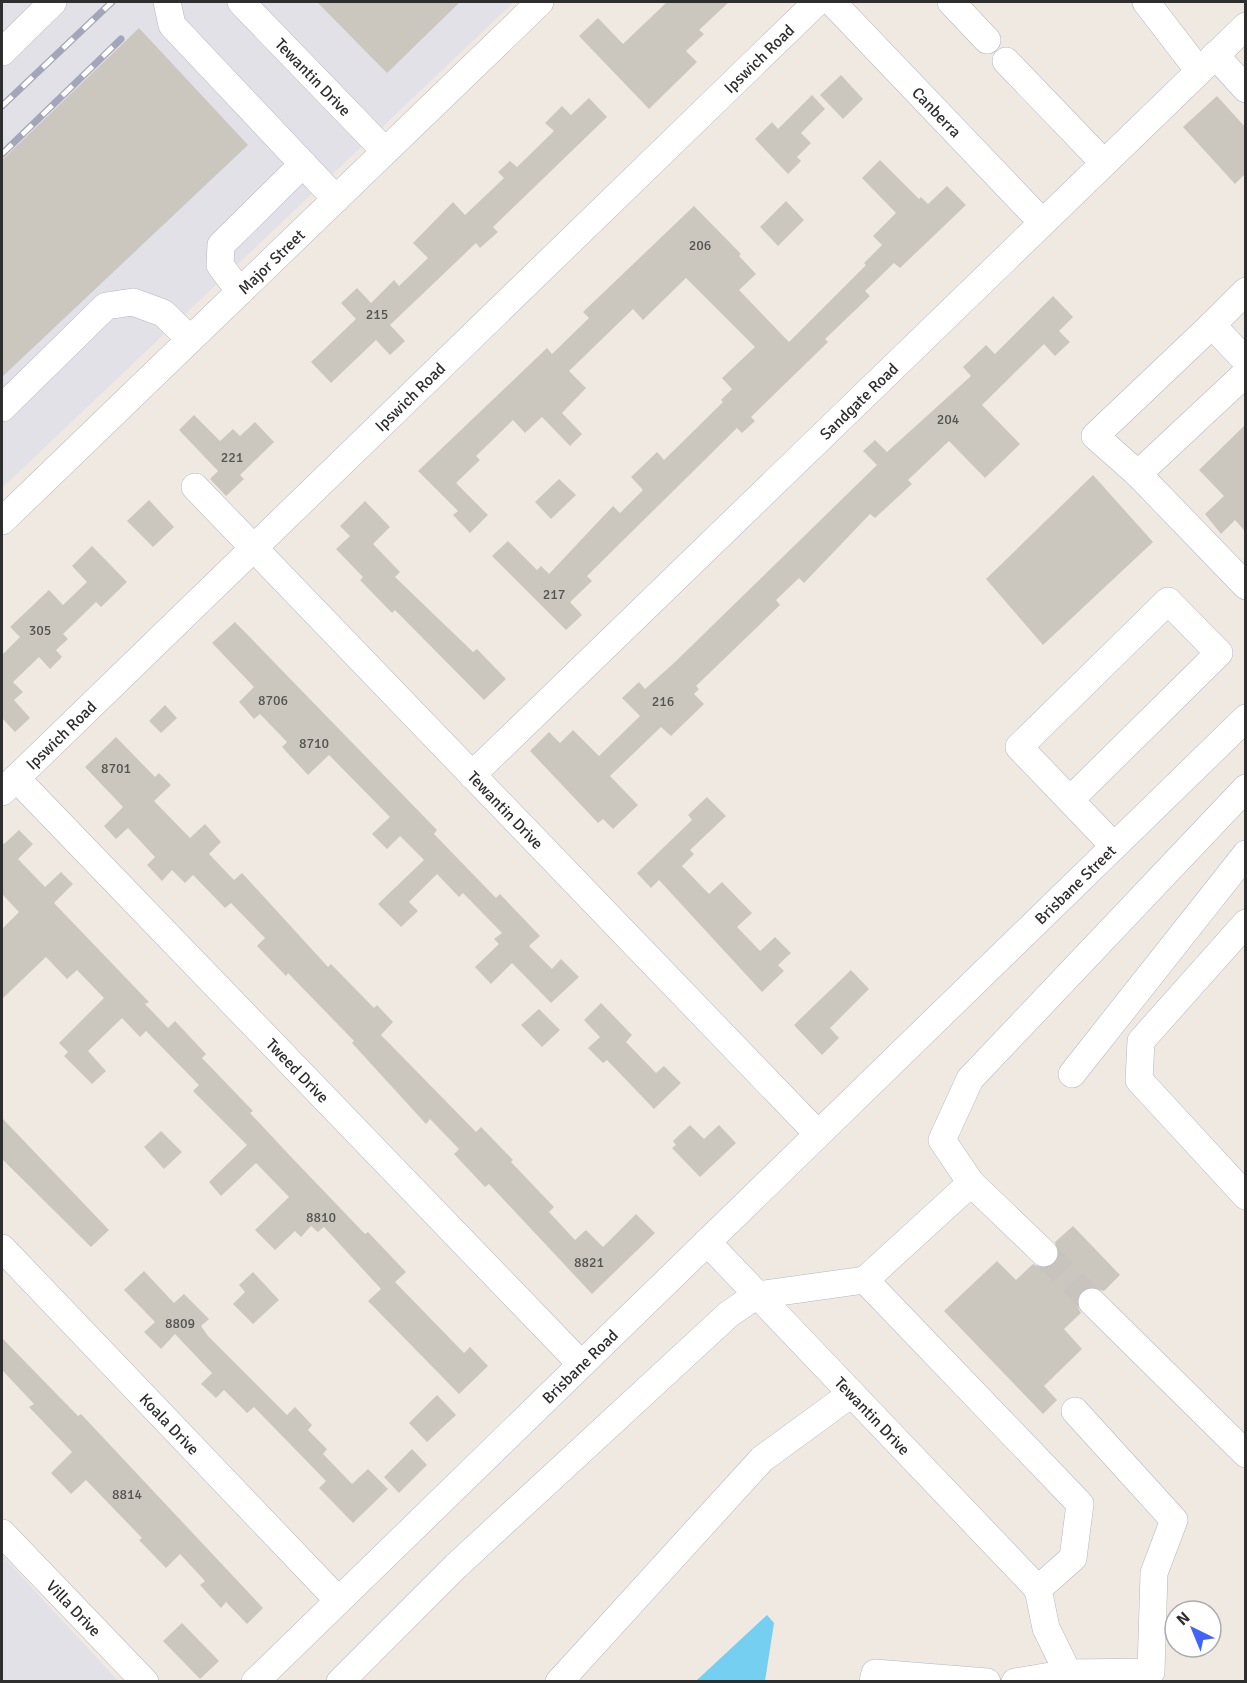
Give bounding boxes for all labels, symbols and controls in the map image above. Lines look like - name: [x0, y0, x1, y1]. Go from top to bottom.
- street label: Ipswich Road: [720, 20, 799, 98]
- street label: Tewantin Drive: [270, 34, 355, 121]
- street label: Canberra: [907, 83, 965, 142]
- street label: Major Street: [234, 225, 310, 299]
- house number: 206: [689, 237, 711, 254]
- house number: 215: [366, 306, 388, 323]
- street label: Ipswich Road: [371, 359, 450, 436]
- street label: Sandgate Road: [816, 359, 903, 444]
- house number: 204: [937, 411, 960, 428]
- house number: 221: [221, 449, 243, 466]
- house number: 217: [543, 586, 565, 603]
- house number: 305: [29, 622, 51, 639]
- house number: 8706: [258, 692, 288, 709]
- house number: 216: [652, 693, 674, 710]
- street label: Ipswich Road: [22, 697, 101, 774]
- house number: 8710: [299, 735, 329, 752]
- house number: 8701: [101, 760, 131, 777]
- street label: Tewantin Drive: [463, 767, 547, 854]
- street label: Brisbane Street: [1031, 841, 1121, 929]
- street label: Tweed Drive: [261, 1035, 333, 1107]
- house number: 8810: [306, 1209, 336, 1226]
- house number: 8821: [574, 1254, 604, 1271]
- house number: 8809: [165, 1315, 195, 1332]
- street label: Brisbane Road: [538, 1325, 623, 1408]
- street label: Tewantin Drive: [830, 1373, 914, 1460]
- street label: Koala Drive: [135, 1389, 203, 1460]
- house number: 8814: [112, 1486, 143, 1503]
- street label: Villa Drive: [42, 1576, 105, 1641]
- north arrow: [1163, 1599, 1223, 1659]
- text: N: [1173, 1608, 1194, 1630]

